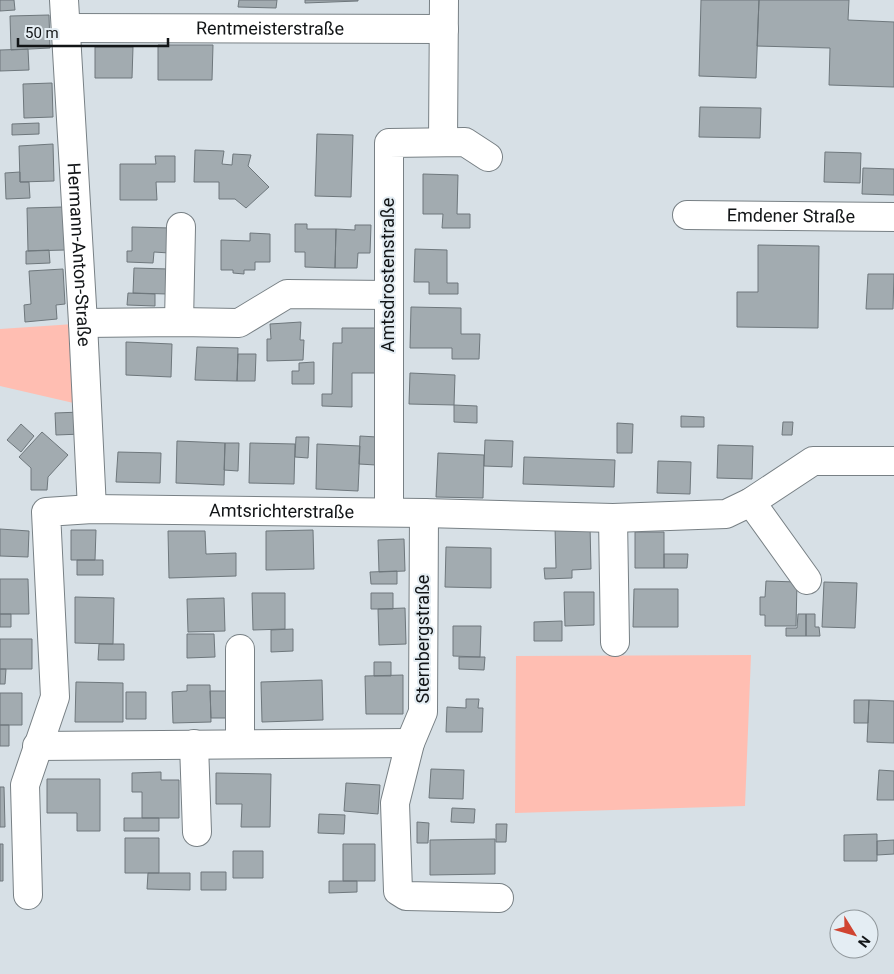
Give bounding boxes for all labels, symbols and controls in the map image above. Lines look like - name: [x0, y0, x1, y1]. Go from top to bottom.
- scale bar: [18, 15, 168, 47]
- street label: Rentmeisterstraße: [196, 17, 344, 39]
- text: 50 m: [25, 24, 59, 42]
- street label: Hermann-Anton-Straße: [64, 162, 95, 347]
- street label: Amtsdrostenstraße: [377, 198, 398, 352]
- street label: Emdener Straße: [727, 204, 855, 227]
- street label: Amtsrichterstraße: [209, 499, 354, 522]
- street label: Sternbergstraße: [412, 575, 433, 703]
- north arrow: [829, 909, 879, 959]
- text: N: [855, 933, 874, 951]

